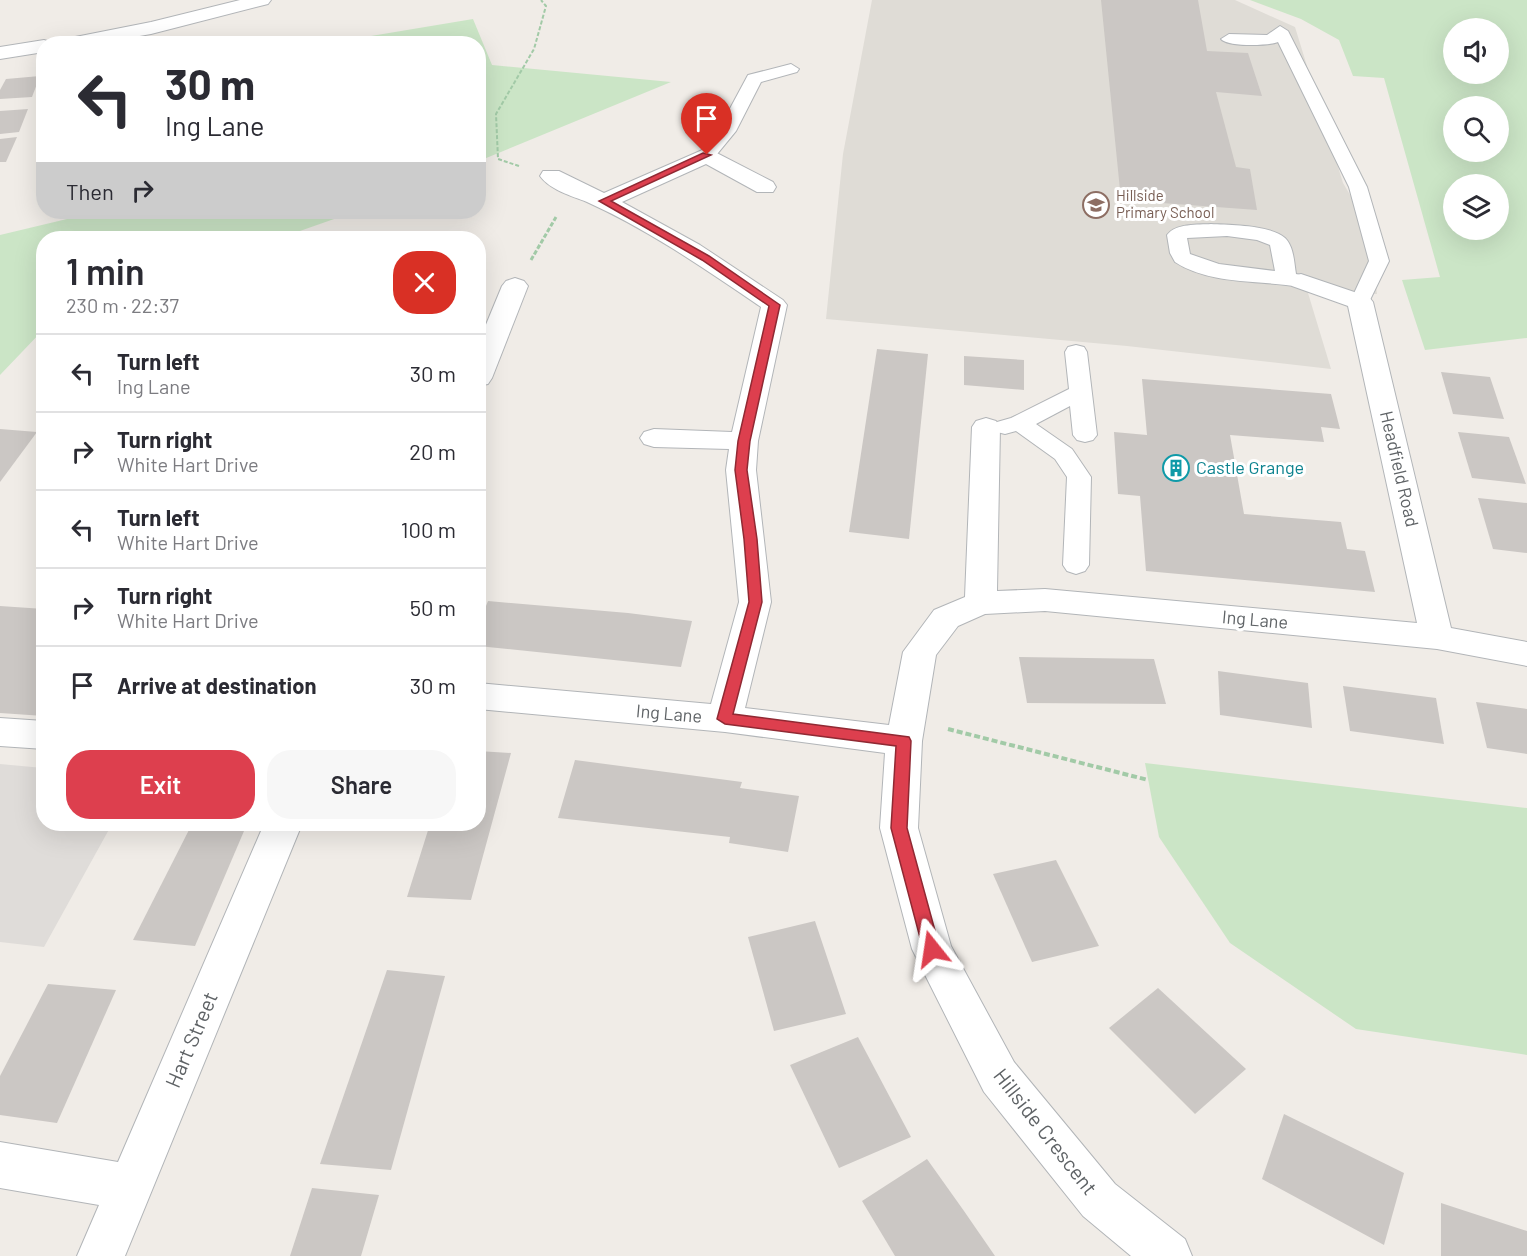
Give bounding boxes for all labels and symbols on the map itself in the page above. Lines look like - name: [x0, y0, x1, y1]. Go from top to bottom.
- pin: [681, 93, 732, 155]
- place label: Hillside Primary School: [1116, 186, 1214, 221]
- school or university icon: Hillside Primary School: [1081, 190, 1111, 220]
- street label: Headfield Road: [1376, 409, 1424, 529]
- building icon: Castle Grange: [1161, 453, 1191, 483]
- place label: Castle Grange: [1196, 456, 1304, 478]
- street label: Ing Lane: [1221, 605, 1289, 633]
- street label: Ing Lane: [635, 699, 703, 727]
- position arrow: [900, 917, 964, 981]
- street label: Hart Street: [159, 988, 222, 1091]
- street label: Hillside Crescent: [989, 1063, 1103, 1199]

